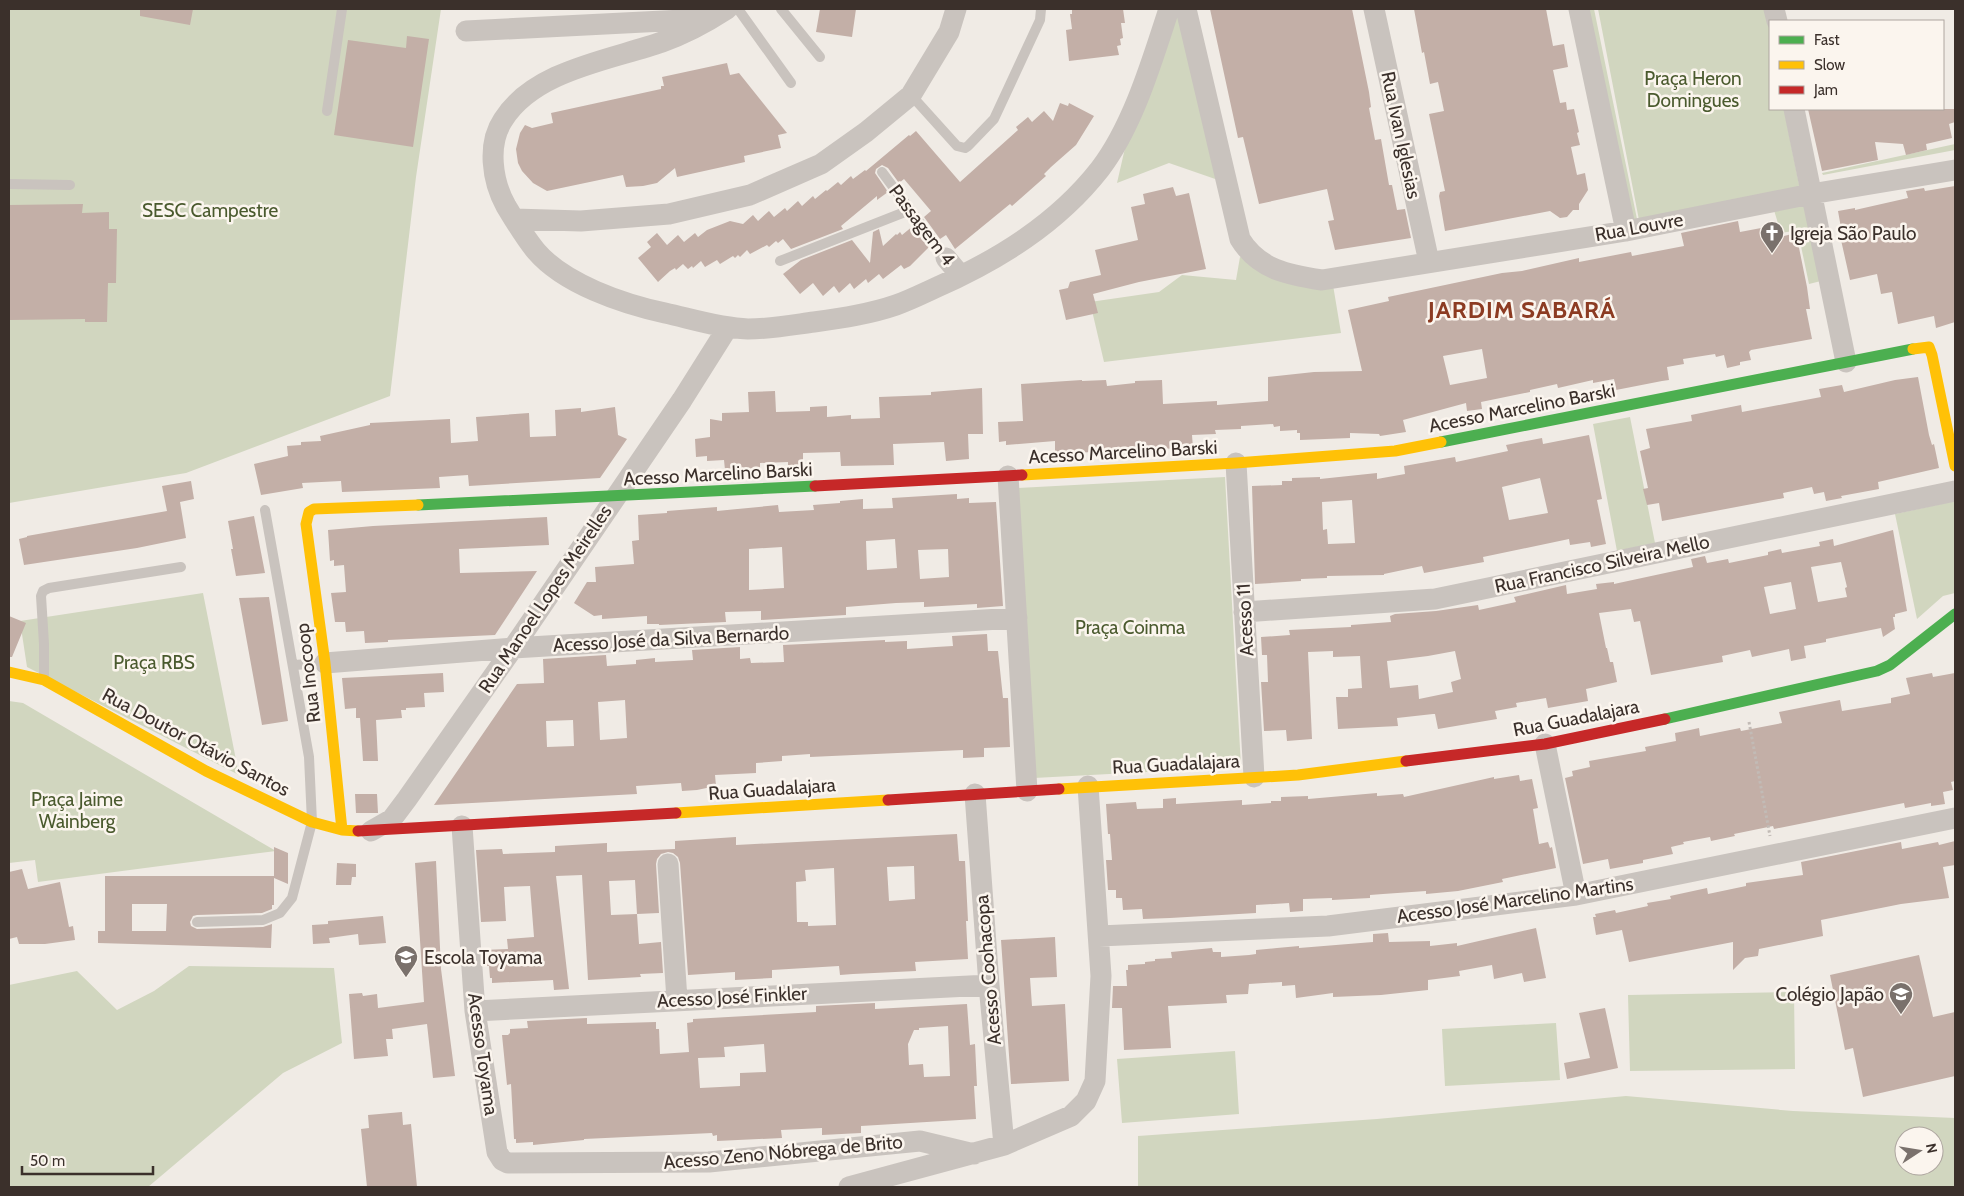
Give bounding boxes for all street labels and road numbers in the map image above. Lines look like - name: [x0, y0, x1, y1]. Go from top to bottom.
- street label: Rua Ivan Iglesias: [1376, 69, 1426, 201]
- street label: Passagem 4: [884, 180, 960, 270]
- street label: Rua Louvre: [1593, 208, 1685, 246]
- street label: Acesso Marcelino Barski: [1427, 379, 1617, 437]
- street label: Acesso Marcelino Barski: [1028, 436, 1218, 468]
- street label: Acesso Marcelino Barski: [623, 458, 813, 490]
- street label: Rua Manoel Lopes Meirelles: [473, 501, 617, 697]
- street label: Rua Francisco Silveira Mello: [1493, 530, 1711, 598]
- street label: Acesso 11: [1232, 583, 1258, 657]
- street label: Acesso José da Silva Bernardo: [552, 621, 790, 657]
- street label: Rua Inocoop: [290, 622, 326, 724]
- street label: Rua Doutor Otávio Santos: [98, 683, 294, 801]
- street label: Rua Guadalajara: [1511, 695, 1641, 741]
- street label: Rua Guadalajara: [1112, 749, 1240, 779]
- street label: Rua Guadalajara: [708, 773, 836, 805]
- street label: Acesso José Marcelino Martins: [1395, 872, 1635, 928]
- street label: Acesso Coohacopa: [970, 894, 1006, 1046]
- street label: Acesso José Finkler: [656, 982, 808, 1012]
- street label: Acesso Toyama: [463, 991, 503, 1117]
- street label: Acesso Zeno Nóbrega de Brito: [662, 1130, 904, 1174]

